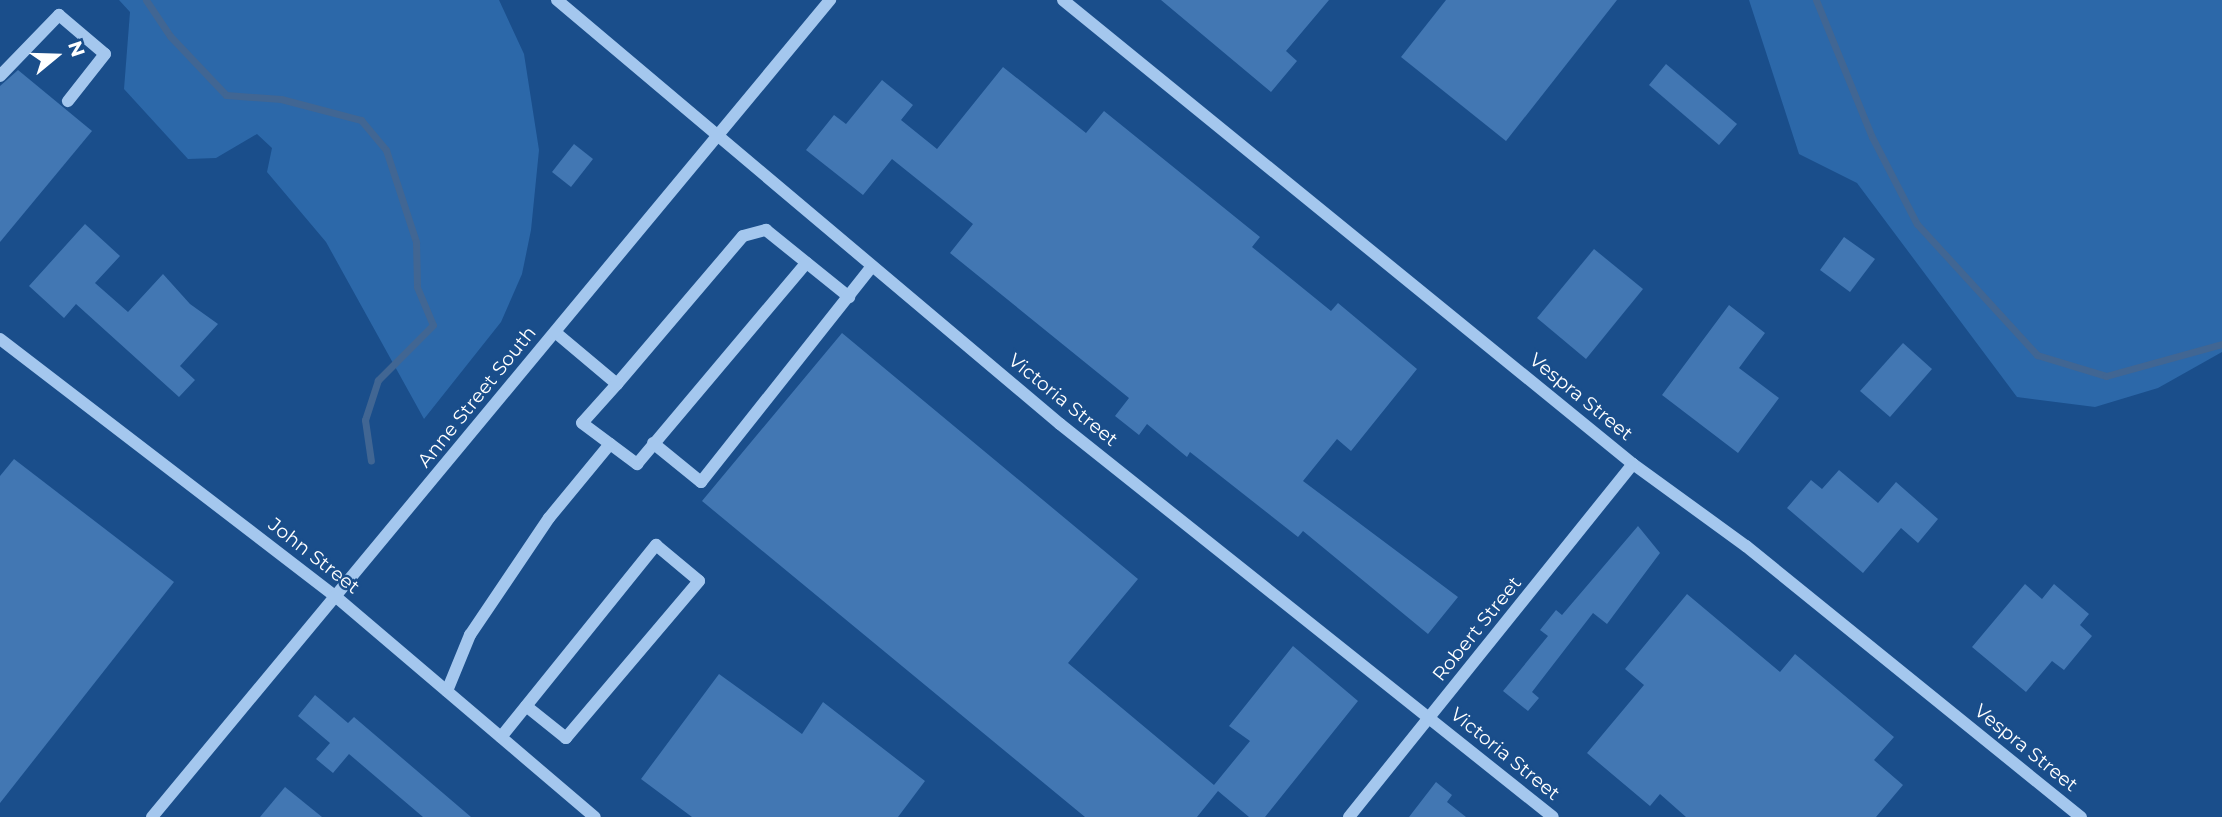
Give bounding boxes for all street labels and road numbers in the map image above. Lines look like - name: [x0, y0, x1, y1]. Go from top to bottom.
- street label: Anne Street South: [413, 322, 541, 472]
- street label: Vespra Street: [1525, 348, 1637, 446]
- street label: Victoria Street: [1004, 349, 1122, 451]
- street label: John Street: [264, 513, 364, 599]
- street label: Robert Street: [1428, 572, 1526, 686]
- street label: Vespra Street: [1970, 699, 2082, 797]
- street label: Victoria Street: [1446, 703, 1564, 805]

